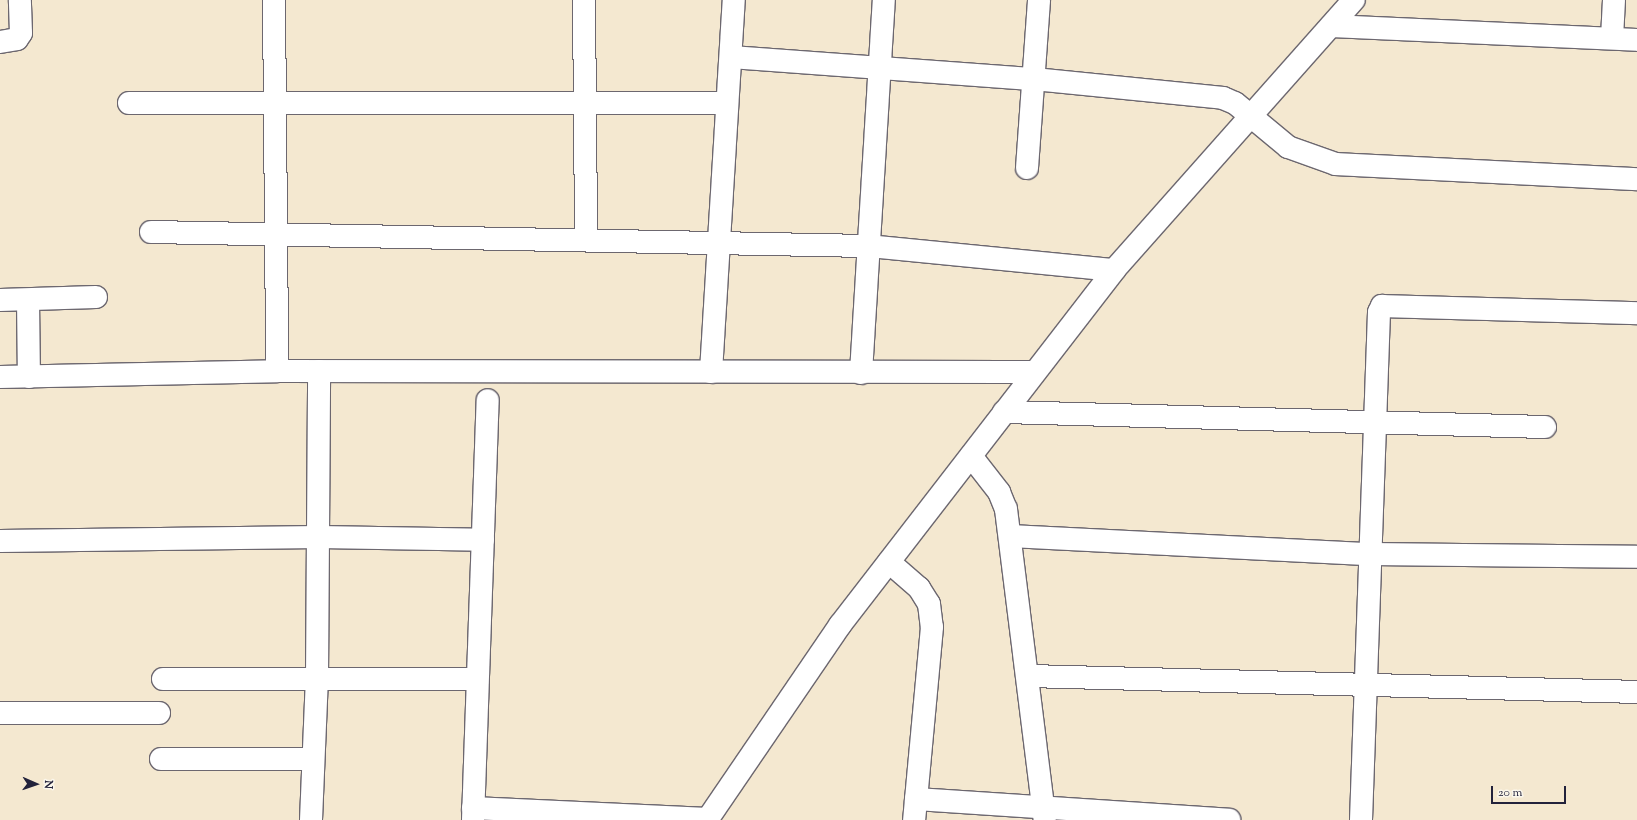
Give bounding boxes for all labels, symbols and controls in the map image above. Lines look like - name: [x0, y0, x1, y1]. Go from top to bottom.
- north arrow: [16, 764, 56, 804]
- scale bar: [1493, 778, 1568, 804]
- text: N: [40, 780, 56, 789]
- text: 20 m: [1498, 784, 1522, 802]

